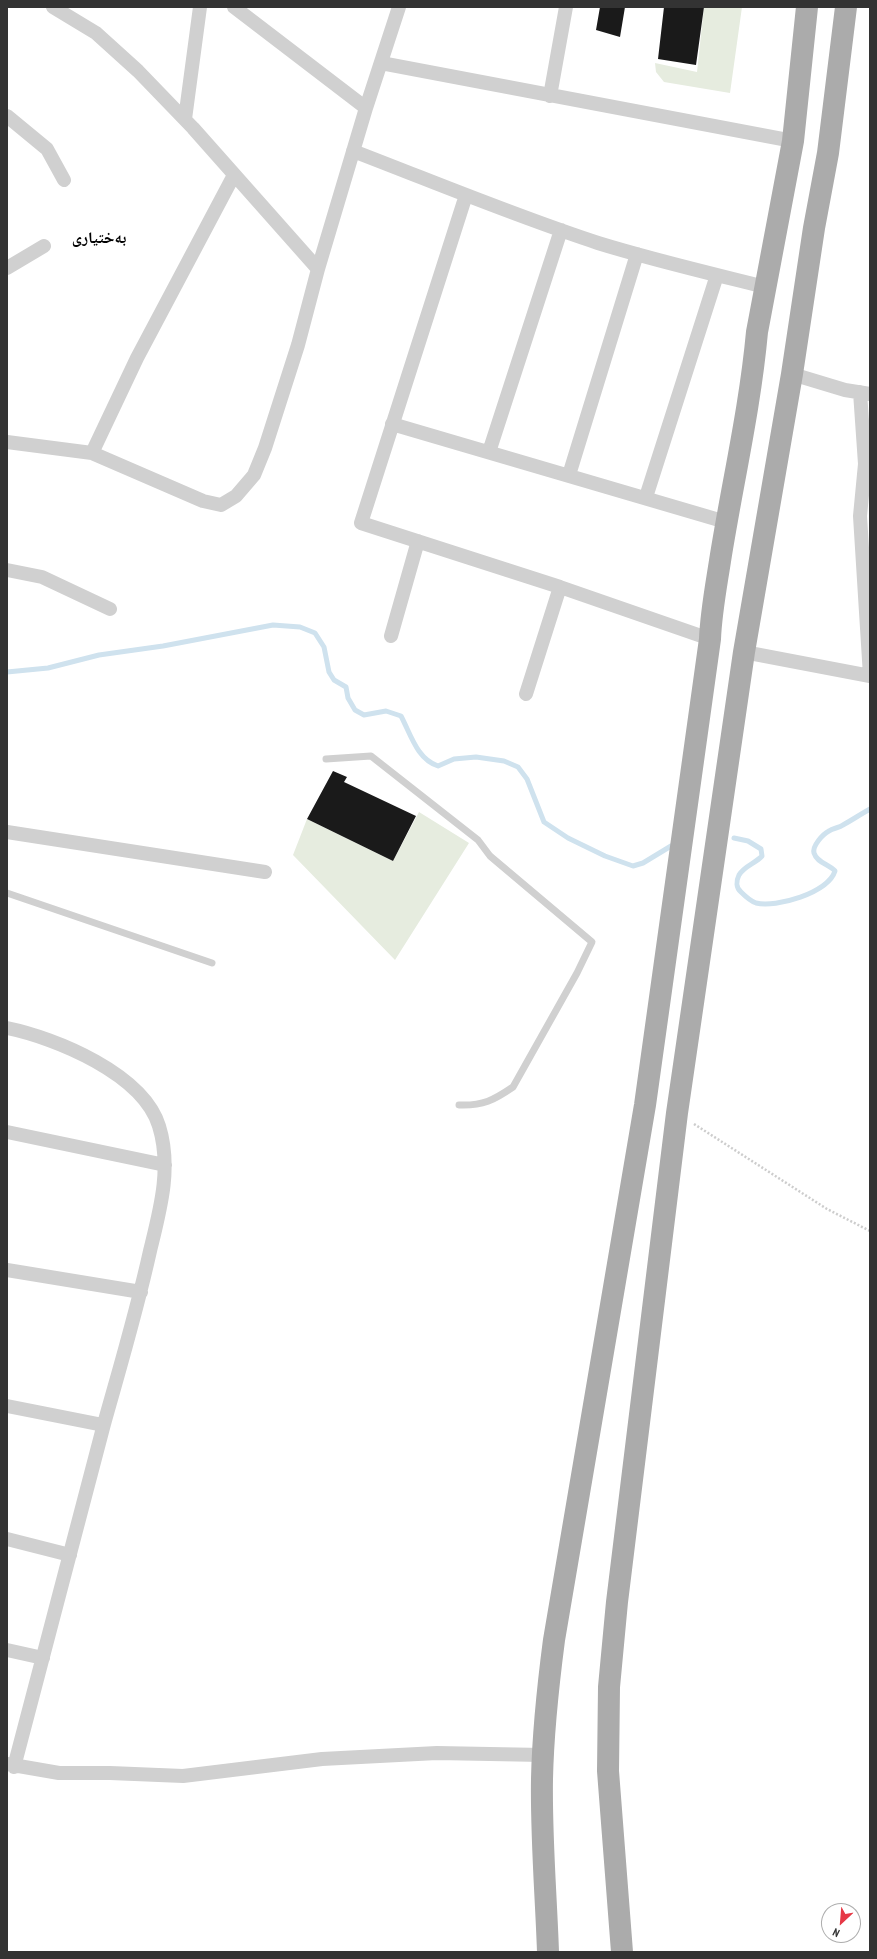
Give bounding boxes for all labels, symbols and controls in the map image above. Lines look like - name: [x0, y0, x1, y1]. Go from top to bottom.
- district label: بەختیاری: [72, 228, 126, 248]
- north arrow: [821, 1903, 861, 1943]
- text: N: [830, 1925, 842, 1940]

